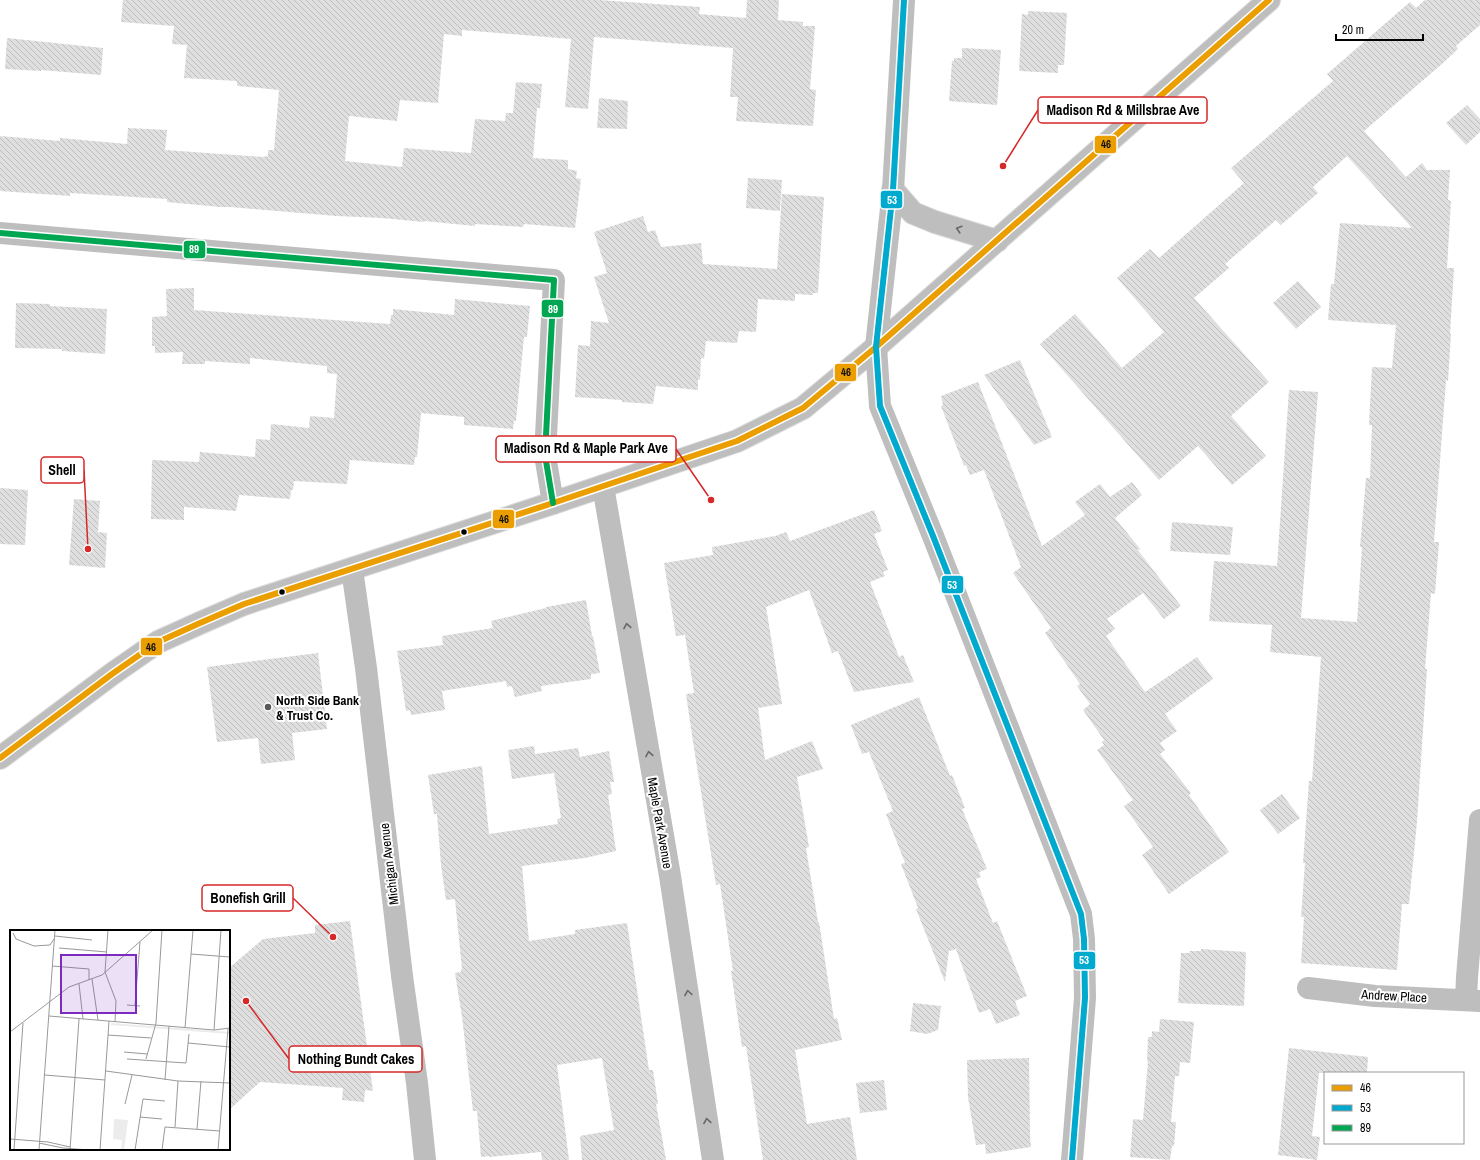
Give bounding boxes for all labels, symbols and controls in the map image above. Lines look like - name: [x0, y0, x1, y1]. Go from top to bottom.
- scale bar: [1336, 16, 1423, 42]
- text: 20 m: [1342, 22, 1364, 38]
- callout: Madison Rd & Millsbrae Ave: [1038, 97, 1207, 123]
- text: Madison Rd & Millsbrae Ave: [1047, 101, 1199, 119]
- line badge: 46: [1094, 135, 1117, 154]
- text: 46: [1101, 137, 1111, 151]
- line badge: 53: [880, 190, 903, 209]
- text: 53: [887, 193, 897, 207]
- one-way arrow: [956, 225, 963, 234]
- line badge: 89: [183, 240, 206, 259]
- text: 89: [189, 242, 199, 256]
- line badge: 89: [541, 299, 564, 318]
- text: 89: [548, 302, 558, 316]
- line badge: 46: [834, 363, 857, 382]
- text: 46: [841, 365, 851, 379]
- callout: Madison Rd & Maple Park Ave: [496, 436, 676, 462]
- text: Madison Rd & Maple Park Ave: [504, 439, 668, 457]
- callout: Shell: [41, 457, 84, 483]
- text: Shell: [48, 461, 76, 479]
- line badge: 46: [492, 509, 515, 529]
- text: 46: [499, 512, 509, 526]
- unlabelled marker: [459, 527, 469, 537]
- line badge: 53: [941, 575, 964, 594]
- text: 53: [947, 578, 957, 592]
- unlabelled marker: [277, 587, 287, 597]
- one-way arrow: [623, 623, 632, 629]
- line badge: 46: [140, 637, 163, 656]
- text: 46: [146, 640, 156, 654]
- place label: North Side Bank & Trust Co.: [276, 692, 359, 724]
- marker: North Side Bank & Trust Co.: [263, 702, 273, 712]
- one-way arrow: [645, 751, 654, 757]
- street label: Maple Park Avenue: [644, 776, 676, 870]
- street label: Michigan Avenue: [376, 822, 402, 906]
- callout: Bonefish Grill: [202, 885, 293, 911]
- text: Bonefish Grill: [210, 889, 286, 907]
- inset map: [10, 930, 230, 1150]
- line badge: 53: [1073, 951, 1096, 970]
- text: 53: [1079, 953, 1089, 967]
- street label: Andrew Place: [1360, 986, 1427, 1006]
- one-way arrow: [684, 990, 693, 996]
- callout: Nothing Bundt Cakes: [289, 1046, 422, 1072]
- text: Nothing Bundt Cakes: [298, 1050, 414, 1068]
- legend: [1324, 1072, 1464, 1144]
- text: 46: [1360, 1080, 1371, 1096]
- text: 53: [1360, 1100, 1371, 1116]
- one-way arrow: [703, 1118, 712, 1125]
- text: 89: [1360, 1120, 1371, 1136]

